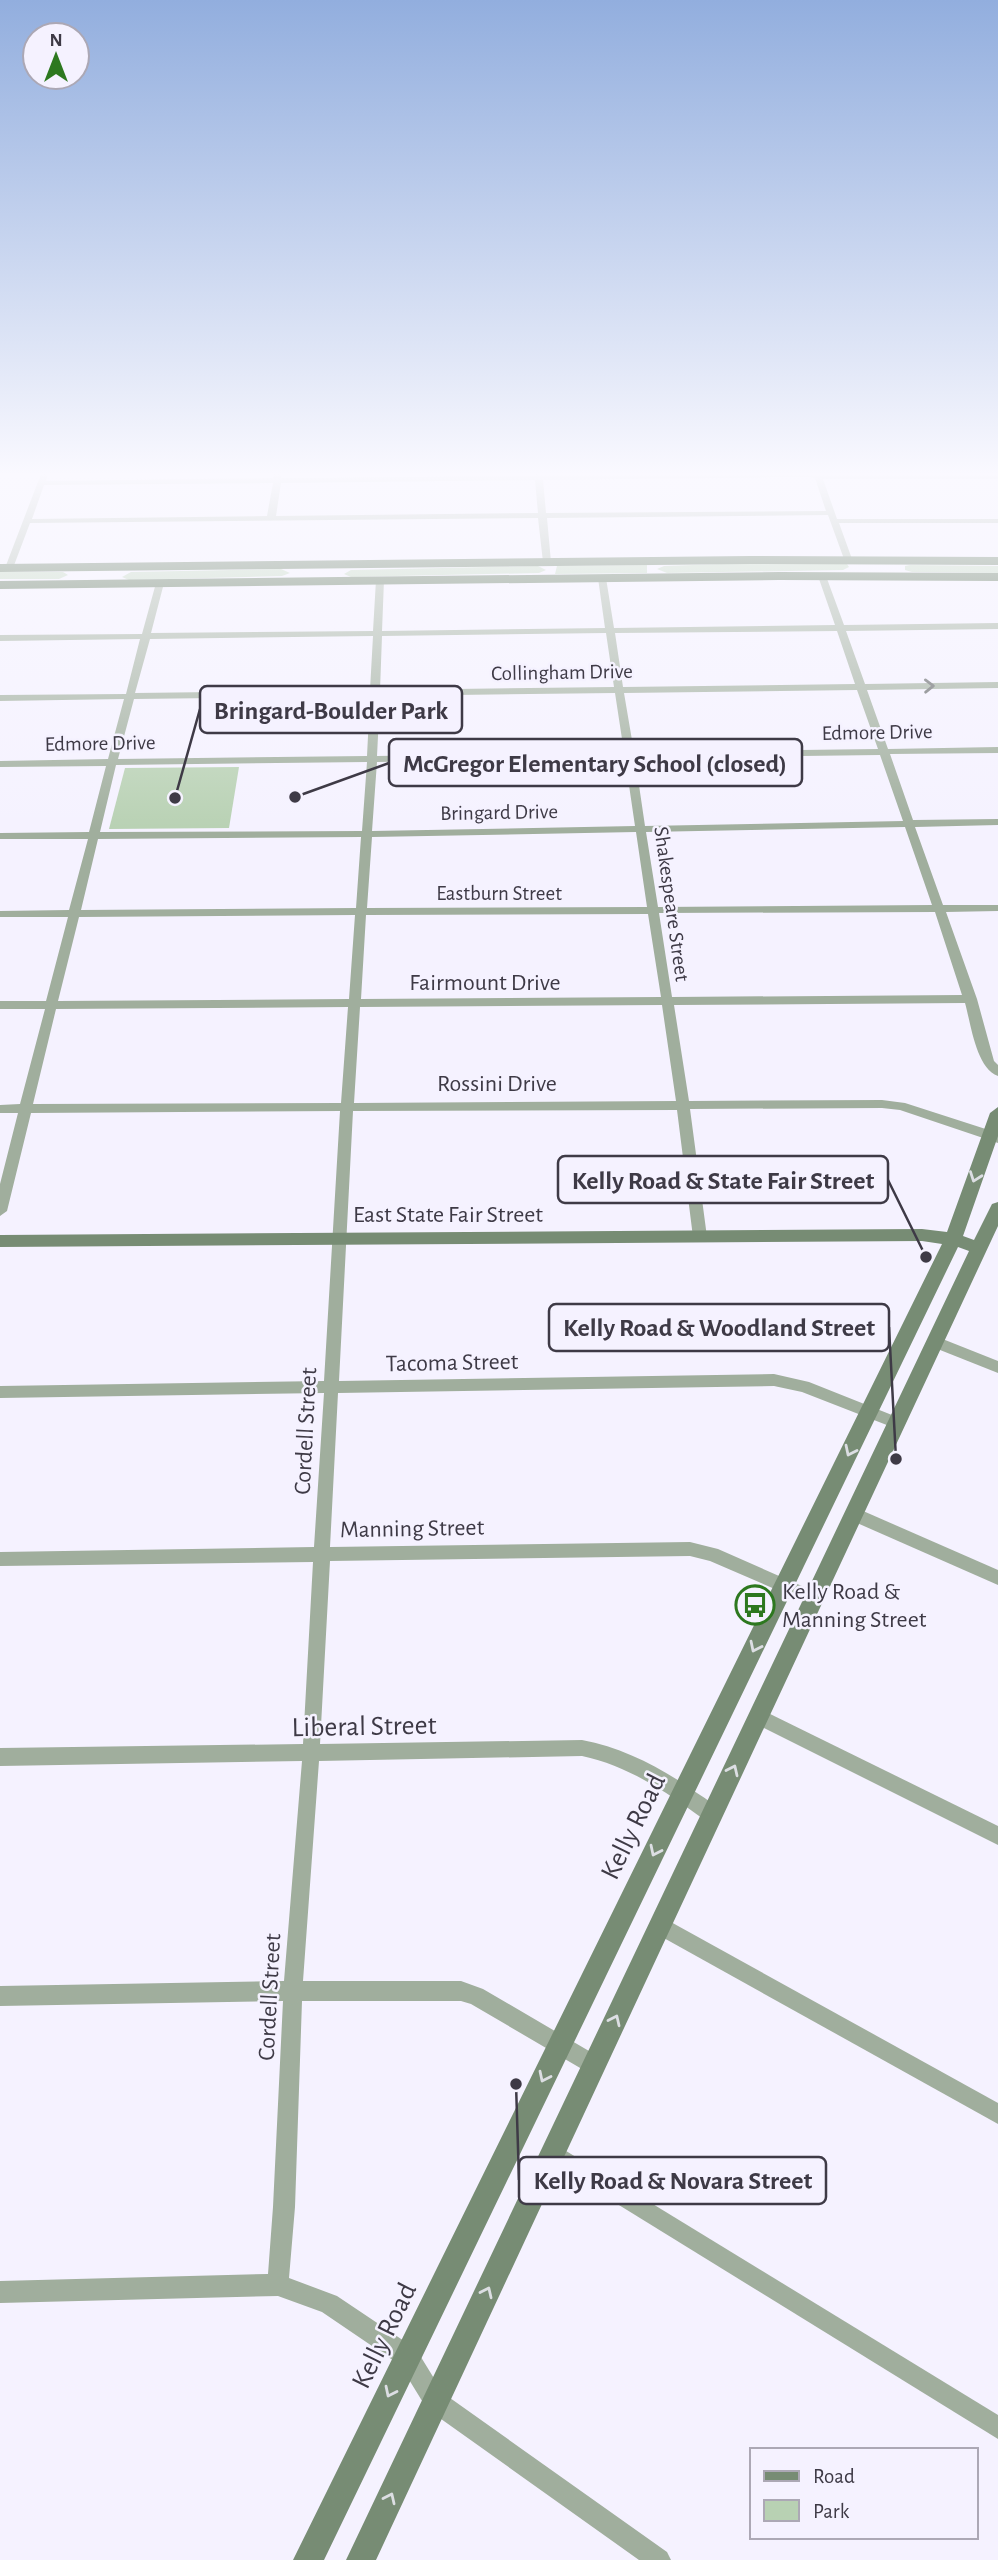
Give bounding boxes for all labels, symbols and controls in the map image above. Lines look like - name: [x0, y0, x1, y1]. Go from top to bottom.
- north arrow: [21, 21, 91, 91]
- text: N: [49, 31, 63, 50]
- street label: Collingham Drive: [491, 661, 633, 684]
- one-way arrow: [924, 678, 935, 694]
- callout: Bringard-Boulder Park: [200, 686, 462, 733]
- text: Bringard-Boulder Park: [214, 698, 448, 724]
- street label: Edmore Drive: [821, 721, 933, 744]
- street label: Edmore Drive: [44, 732, 156, 755]
- callout: McGregor Elementary School (closed): [389, 739, 802, 786]
- text: McGregor Elementary School (closed): [403, 751, 787, 777]
- street label: Bringard Drive: [440, 801, 558, 824]
- street label: Shakespeare Street: [650, 825, 693, 983]
- street label: Eastburn Street: [436, 883, 562, 904]
- street label: Fairmount Drive: [409, 971, 561, 995]
- street label: Rossini Drive: [437, 1072, 557, 1096]
- callout: Kelly Road & State Fair Street: [558, 1156, 888, 1203]
- text: Kelly Road & State Fair Street: [572, 1168, 874, 1194]
- one-way arrow: [969, 1171, 983, 1183]
- street label: East State Fair Street: [353, 1203, 543, 1227]
- callout: Kelly Road & Woodland Street: [549, 1304, 889, 1351]
- text: Kelly Road & Woodland Street: [563, 1315, 875, 1341]
- street label: Tacoma Street: [385, 1350, 519, 1376]
- street label: Cordell Street: [291, 1367, 321, 1495]
- one-way arrow: [844, 1444, 858, 1456]
- street label: Manning Street: [340, 1516, 485, 1542]
- place label: Kelly Road & Manning Street: [782, 1580, 927, 1632]
- bus stop icon: Kelly Road & Manning Street: [734, 1584, 776, 1626]
- one-way arrow: [749, 1639, 763, 1652]
- street label: Liberal Street: [291, 1712, 437, 1742]
- one-way arrow: [725, 1765, 739, 1777]
- street label: Kelly Road: [596, 1770, 671, 1884]
- one-way arrow: [649, 1844, 663, 1856]
- street label: Cordell Street: [255, 1933, 285, 2061]
- one-way arrow: [607, 2015, 621, 2027]
- one-way arrow: [538, 2070, 552, 2082]
- callout: Kelly Road & Novara Street: [519, 2157, 826, 2204]
- text: Kelly Road & Novara Street: [534, 2168, 813, 2194]
- street label: Kelly Road: [347, 2279, 422, 2393]
- one-way arrow: [479, 2287, 493, 2300]
- one-way arrow: [385, 2385, 399, 2397]
- legend: [750, 2448, 977, 2539]
- text: Road: [813, 2466, 855, 2487]
- one-way arrow: [381, 2493, 395, 2505]
- text: Park: [813, 2501, 850, 2522]

